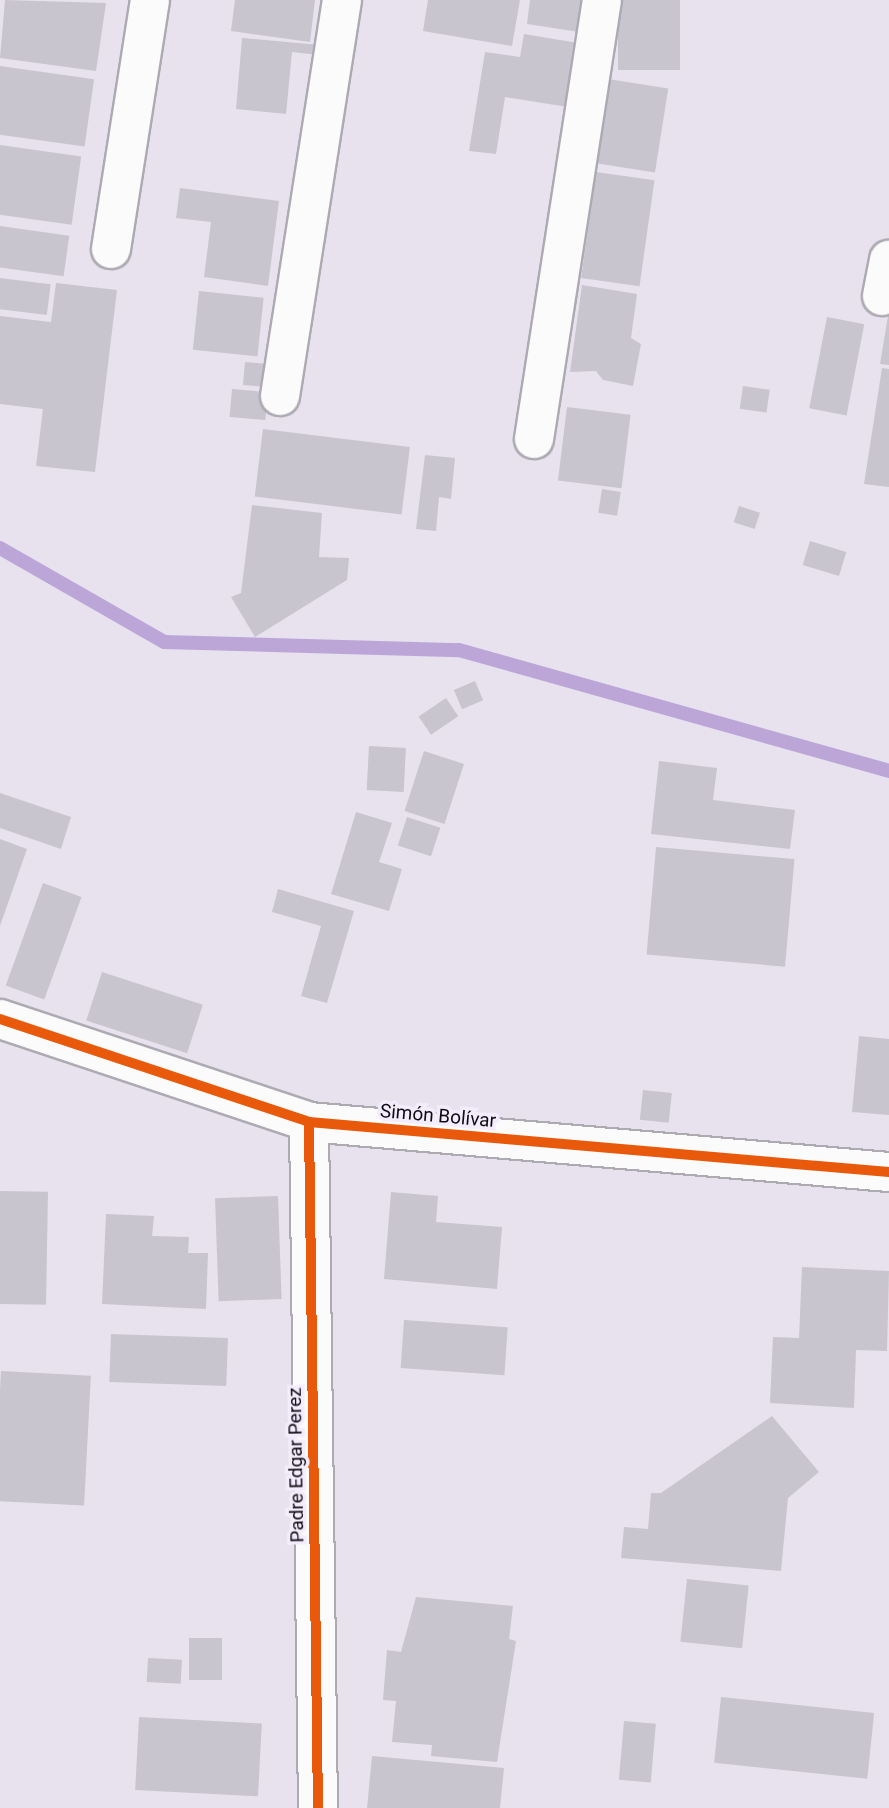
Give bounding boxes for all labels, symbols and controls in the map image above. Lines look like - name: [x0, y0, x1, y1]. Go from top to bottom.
- street label: Simón Bolívar: [379, 1100, 497, 1132]
- street label: Padre Edgar Perez: [283, 1387, 309, 1543]

